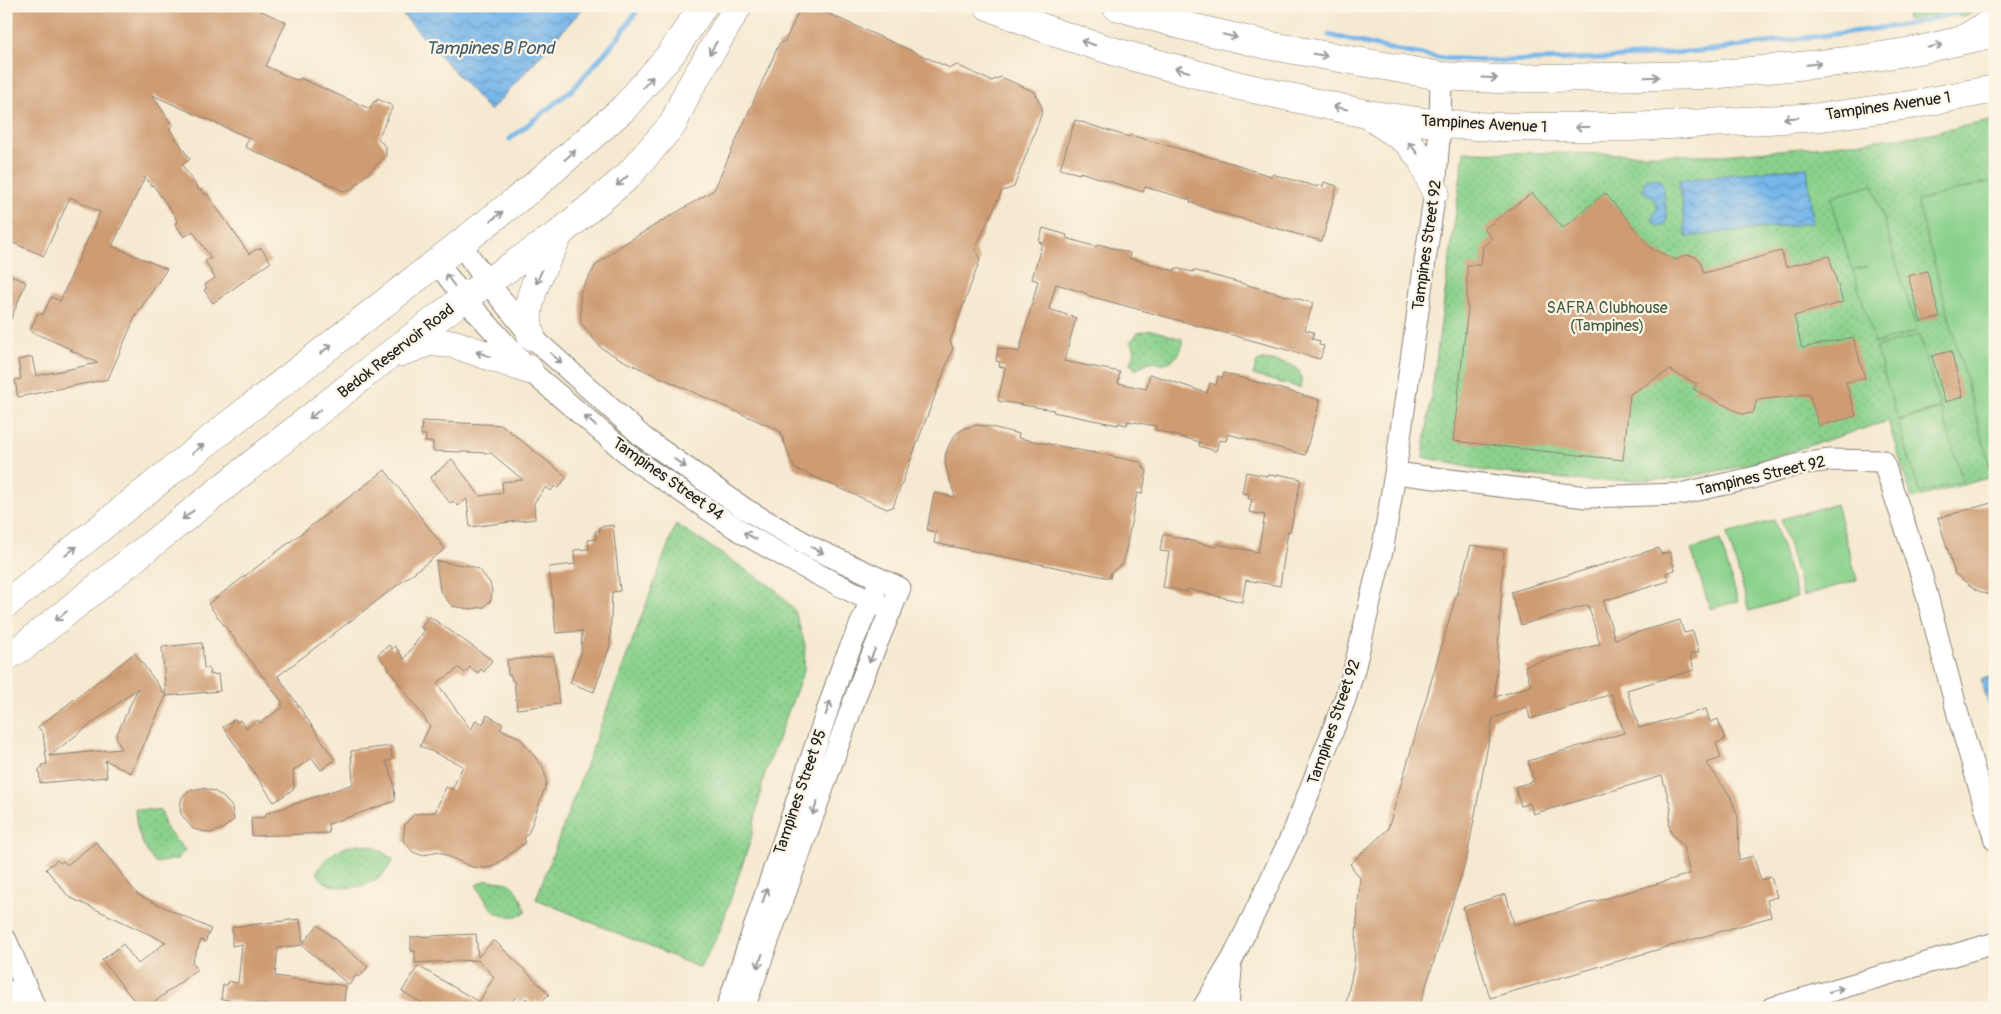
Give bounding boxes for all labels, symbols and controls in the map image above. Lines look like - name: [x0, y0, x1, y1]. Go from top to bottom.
- one-way arrow: [1222, 32, 1238, 41]
- water label: Tampines B Pond: [426, 37, 556, 60]
- one-way arrow: [1080, 38, 1096, 47]
- one-way arrow: [708, 41, 718, 56]
- one-way arrow: [1927, 41, 1943, 50]
- one-way arrow: [1312, 50, 1328, 60]
- one-way arrow: [1806, 59, 1822, 69]
- one-way arrow: [1175, 65, 1191, 75]
- one-way arrow: [1644, 72, 1660, 81]
- one-way arrow: [1481, 74, 1497, 83]
- one-way arrow: [642, 75, 654, 88]
- street label: Tampines Avenue 1: [1824, 87, 1952, 125]
- one-way arrow: [1333, 103, 1349, 112]
- street label: Tampines Avenue 1: [1420, 111, 1548, 137]
- one-way arrow: [1783, 114, 1799, 123]
- one-way arrow: [1575, 122, 1591, 132]
- one-way arrow: [1407, 142, 1418, 155]
- one-way arrow: [564, 150, 577, 161]
- one-way arrow: [615, 175, 628, 187]
- street label: Tampines Street 92: [1408, 178, 1446, 311]
- one-way arrow: [490, 211, 503, 222]
- one-way arrow: [533, 269, 543, 284]
- one-way arrow: [445, 274, 456, 287]
- park label: SAFRA Clubhouse (Tampines): [1546, 298, 1668, 336]
- street label: Bedok Reservoir Road: [334, 299, 458, 403]
- one-way arrow: [319, 343, 332, 354]
- one-way arrow: [476, 349, 491, 358]
- one-way arrow: [549, 353, 562, 364]
- one-way arrow: [308, 409, 322, 419]
- one-way arrow: [583, 416, 596, 427]
- street label: Tampines Street 94: [608, 433, 728, 525]
- one-way arrow: [191, 444, 204, 455]
- street label: Tampines Street 92: [1695, 451, 1827, 501]
- one-way arrow: [673, 458, 687, 468]
- one-way arrow: [182, 510, 195, 521]
- one-way arrow: [743, 531, 757, 541]
- one-way arrow: [65, 546, 78, 557]
- one-way arrow: [809, 546, 824, 555]
- one-way arrow: [55, 611, 68, 622]
- one-way arrow: [866, 648, 876, 663]
- street label: Tampines Street 92: [1303, 657, 1365, 787]
- one-way arrow: [824, 701, 834, 717]
- street label: Tampines Street 95: [769, 727, 831, 857]
- one-way arrow: [810, 800, 819, 815]
- one-way arrow: [761, 888, 771, 904]
- one-way arrow: [755, 953, 765, 969]
- one-way arrow: [1827, 984, 1843, 994]

